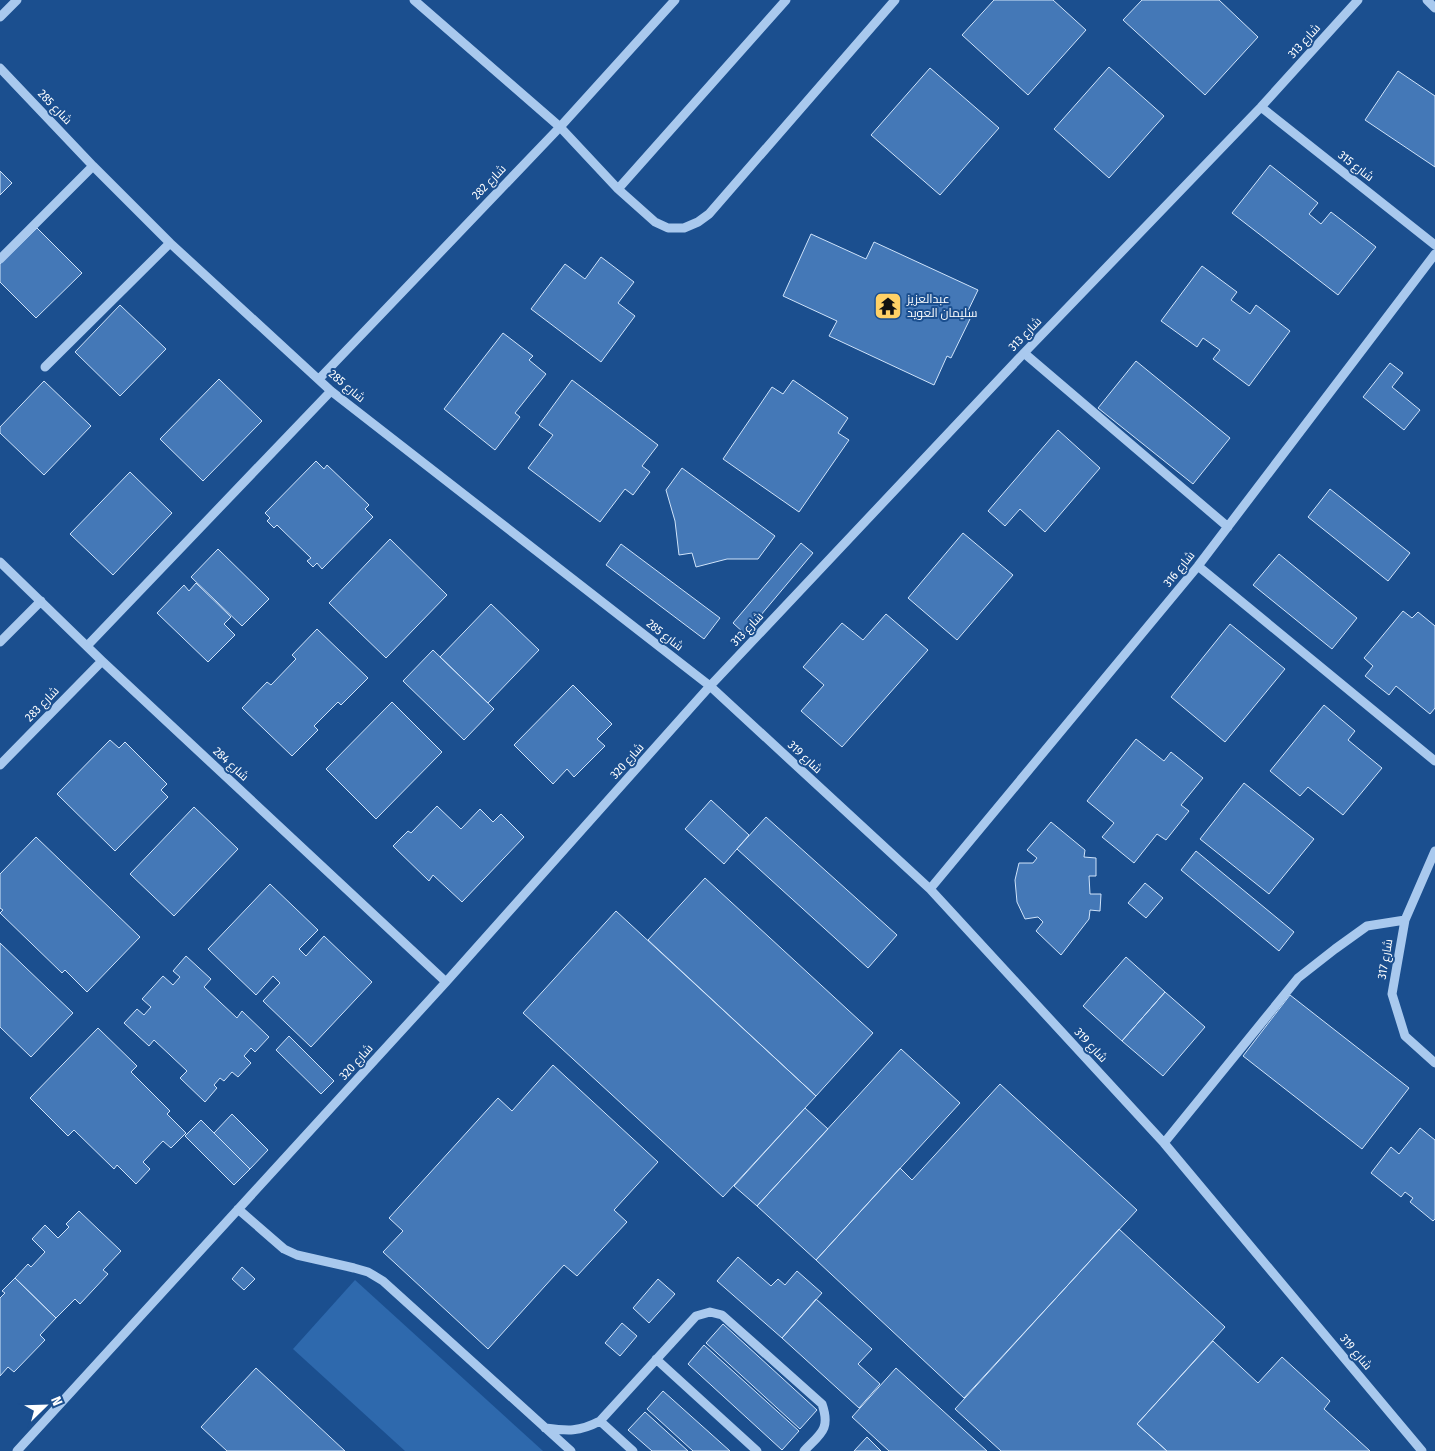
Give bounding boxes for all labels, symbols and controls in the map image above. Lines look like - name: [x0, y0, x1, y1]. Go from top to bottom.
- street label: شارع 313: [1285, 21, 1324, 62]
- street label: شارع 285: [34, 87, 75, 128]
- street label: شارع 315: [1335, 148, 1377, 185]
- street label: شارع 282: [469, 162, 510, 203]
- temple icon: عبدالعزيز سليمان العويد: [873, 291, 903, 321]
- place label: عبدالعزيز سليمان العويد: [906, 292, 977, 320]
- street label: شارع 313: [1006, 314, 1045, 354]
- street label: شارع 285: [325, 367, 368, 406]
- street label: شارع 316: [1160, 548, 1198, 590]
- street label: شارع 313: [728, 609, 767, 650]
- street label: شارع 285: [643, 616, 686, 655]
- street label: شارع 283: [22, 684, 63, 725]
- street label: شارع 319: [784, 738, 825, 777]
- street label: شارع 320: [607, 740, 647, 782]
- street label: شارع 284: [210, 744, 252, 785]
- street label: شارع 317: [1375, 938, 1396, 980]
- street label: شارع 319: [1071, 1025, 1110, 1066]
- street label: شارع 320: [336, 1041, 376, 1083]
- street label: شارع 319: [1336, 1332, 1375, 1373]
- north arrow: [20, 1381, 70, 1431]
- text: N: [47, 1394, 66, 1408]

